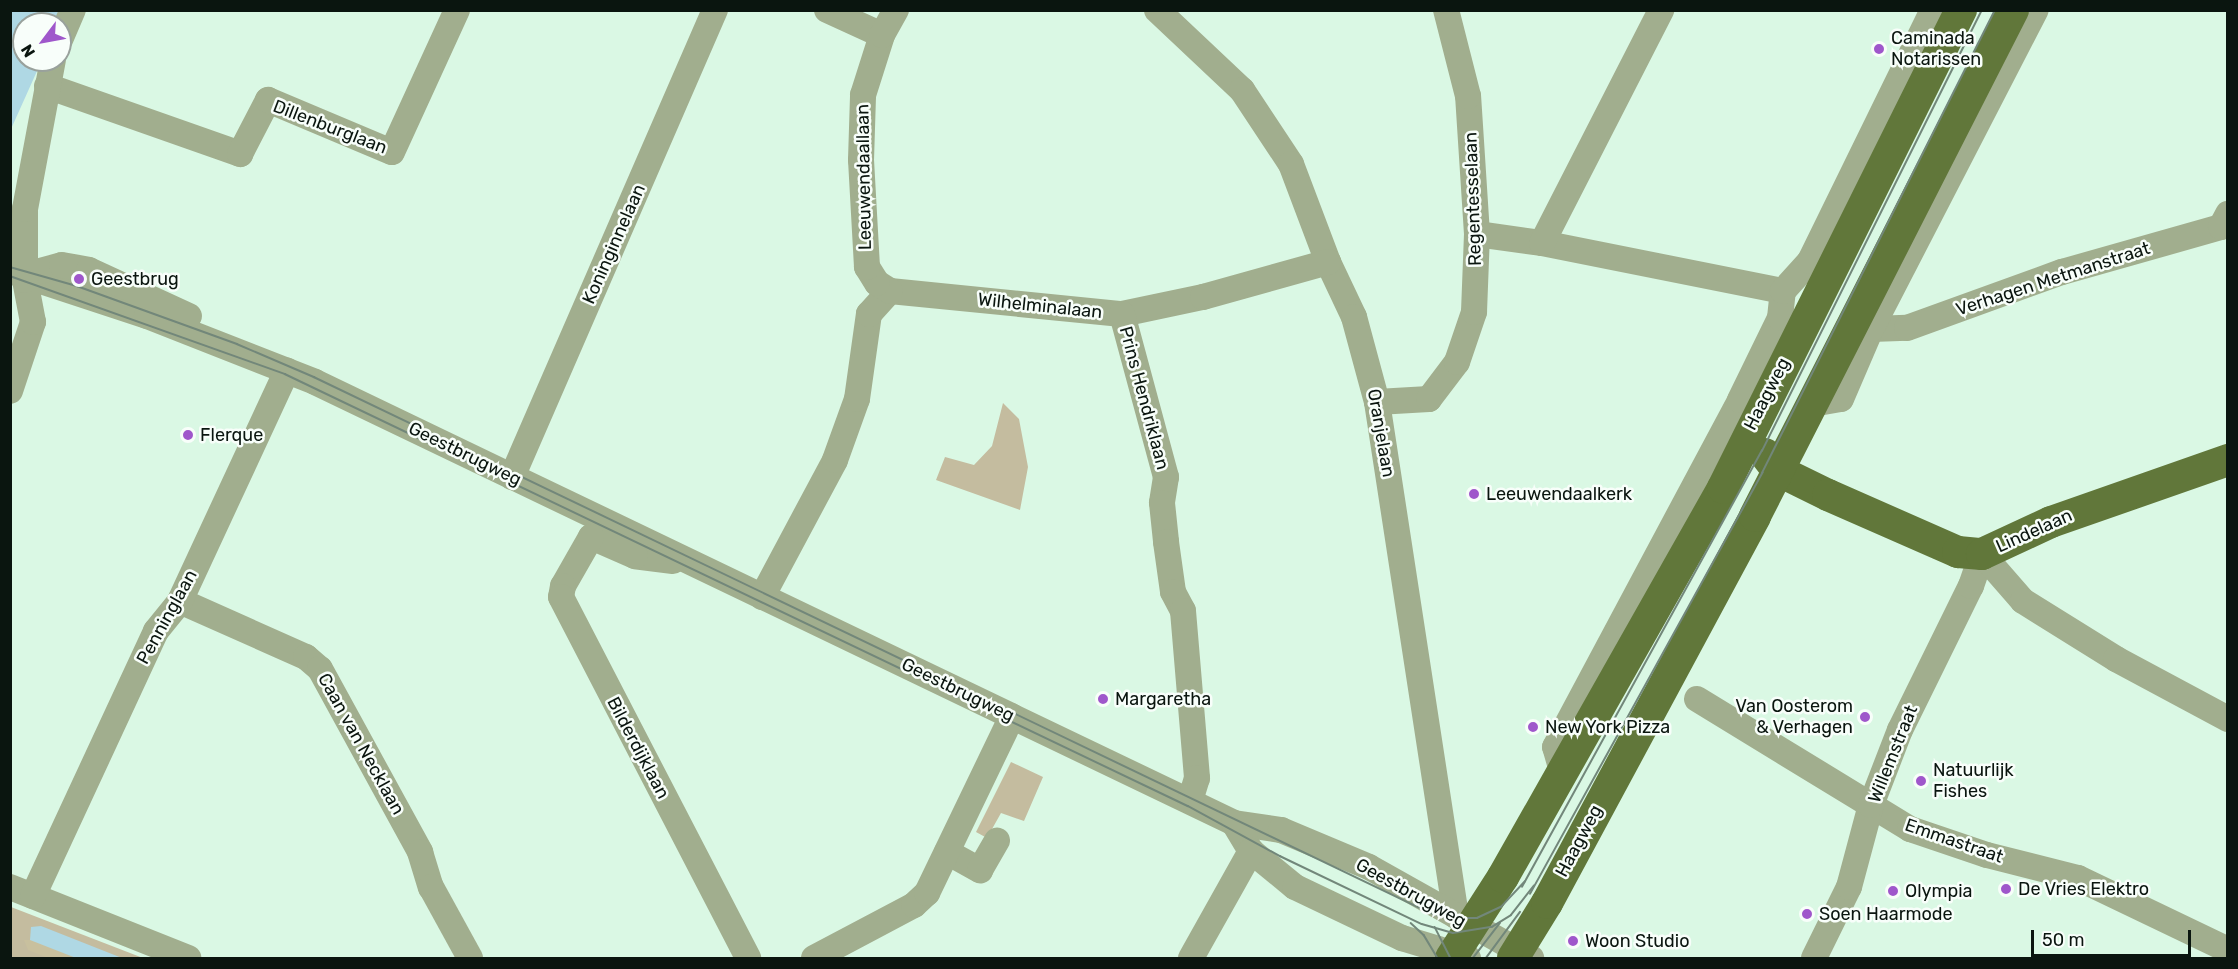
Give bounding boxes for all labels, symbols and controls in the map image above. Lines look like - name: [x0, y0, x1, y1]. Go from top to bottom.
- north arrow: [12, 12, 72, 72]
- place label: Caminada Notarissen: [1891, 28, 1981, 70]
- text: N: [17, 41, 39, 61]
- marker: Caminada Notarissen: [1872, 42, 1886, 56]
- street label: Dillenburglaan: [270, 95, 390, 159]
- street label: Leeuwendaallaan: [852, 104, 876, 250]
- street label: Regentesselaan: [1460, 132, 1486, 266]
- street label: Koninginnelaan: [578, 181, 650, 307]
- street label: Verhagen Metmanstraat: [1953, 237, 2153, 321]
- place label: Geestbrug: [91, 268, 179, 290]
- marker: Geestbrug: [72, 272, 86, 286]
- street label: Wilhelminalaan: [977, 289, 1103, 323]
- street label: Prins Hendriklaan: [1114, 324, 1174, 472]
- street label: Haagweg: [1740, 354, 1794, 434]
- street label: Oranjelaan: [1363, 387, 1399, 479]
- street label: Geestbrugweg: [405, 417, 525, 491]
- place label: Flerque: [200, 424, 263, 446]
- marker: Flerque: [181, 428, 195, 442]
- place label: Leeuwendaalkerk: [1486, 483, 1632, 505]
- marker: Leeuwendaalkerk: [1467, 487, 1481, 501]
- street label: Lindelaan: [1992, 505, 2076, 557]
- street label: Penninglaan: [132, 566, 202, 668]
- street label: Geestbrugweg: [898, 653, 1018, 727]
- street label: Caan van Necklaan: [313, 669, 409, 819]
- place label: Margaretha: [1115, 688, 1211, 710]
- marker: Margaretha: [1096, 692, 1110, 706]
- street label: Bilderdijklaan: [602, 693, 674, 803]
- place label: Van Oosterom & Verhagen: [1735, 696, 1853, 738]
- street label: Willemstraat: [1864, 702, 1922, 806]
- marker: Van Oosterom & Verhagen: [1858, 710, 1872, 724]
- place label: New York Pizza: [1545, 716, 1671, 738]
- marker: New York Pizza: [1526, 720, 1540, 734]
- place label: Natuurlijk Fishes: [1933, 760, 2013, 802]
- marker: Natuurlijk Fishes: [1914, 774, 1928, 788]
- street label: Haagweg: [1551, 801, 1607, 881]
- street label: Emmastraat: [1902, 814, 2006, 868]
- street label: Geestbrugweg: [1352, 854, 1470, 932]
- place label: De Vries Elektro: [2018, 878, 2150, 900]
- place label: Olympia: [1905, 880, 1973, 902]
- marker: De Vries Elektro: [1999, 882, 2013, 896]
- marker: Olympia: [1886, 884, 1900, 898]
- place label: Soen Haarmode: [1819, 903, 1953, 925]
- marker: Soen Haarmode: [1800, 907, 1814, 921]
- scale bar: [2034, 918, 2194, 956]
- text: 50 m: [2042, 929, 2085, 951]
- place label: Woon Studio: [1585, 930, 1689, 952]
- marker: Woon Studio: [1566, 934, 1580, 948]

